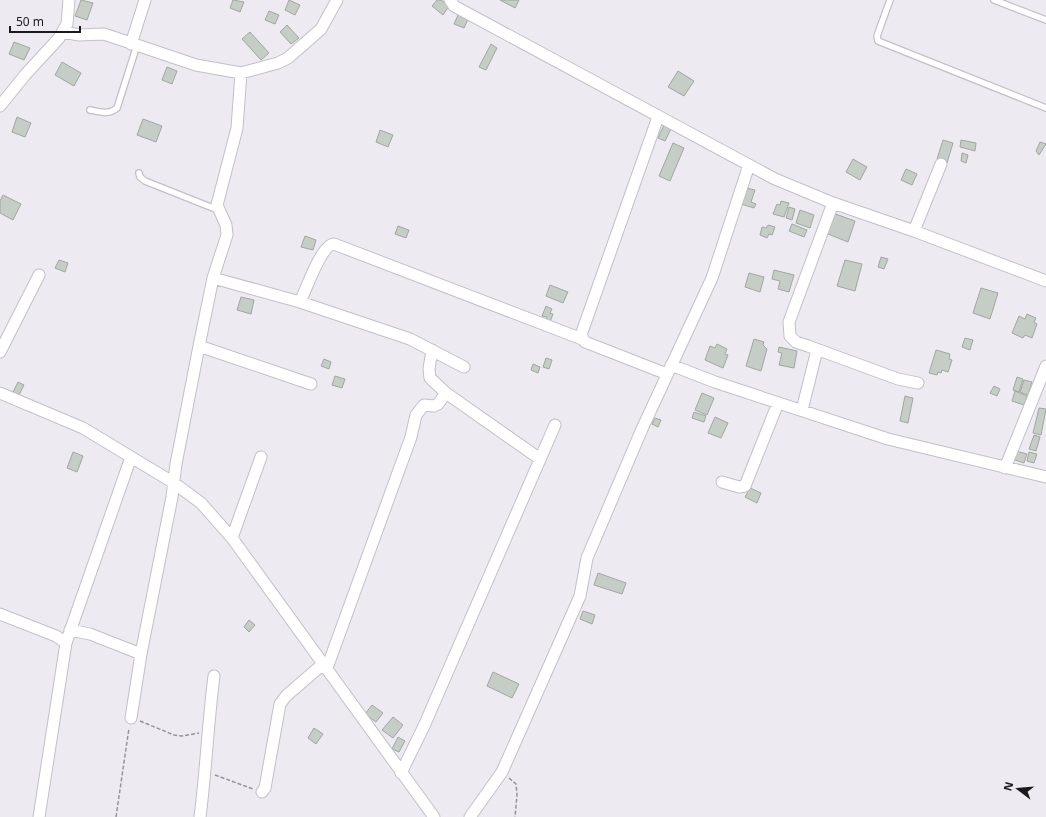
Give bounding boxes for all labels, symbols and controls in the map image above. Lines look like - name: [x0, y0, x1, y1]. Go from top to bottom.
- scale bar: [10, 8, 80, 34]
- text: 50 m: [16, 13, 44, 30]
- north arrow: [998, 769, 1038, 809]
- text: N: [999, 780, 1016, 792]

